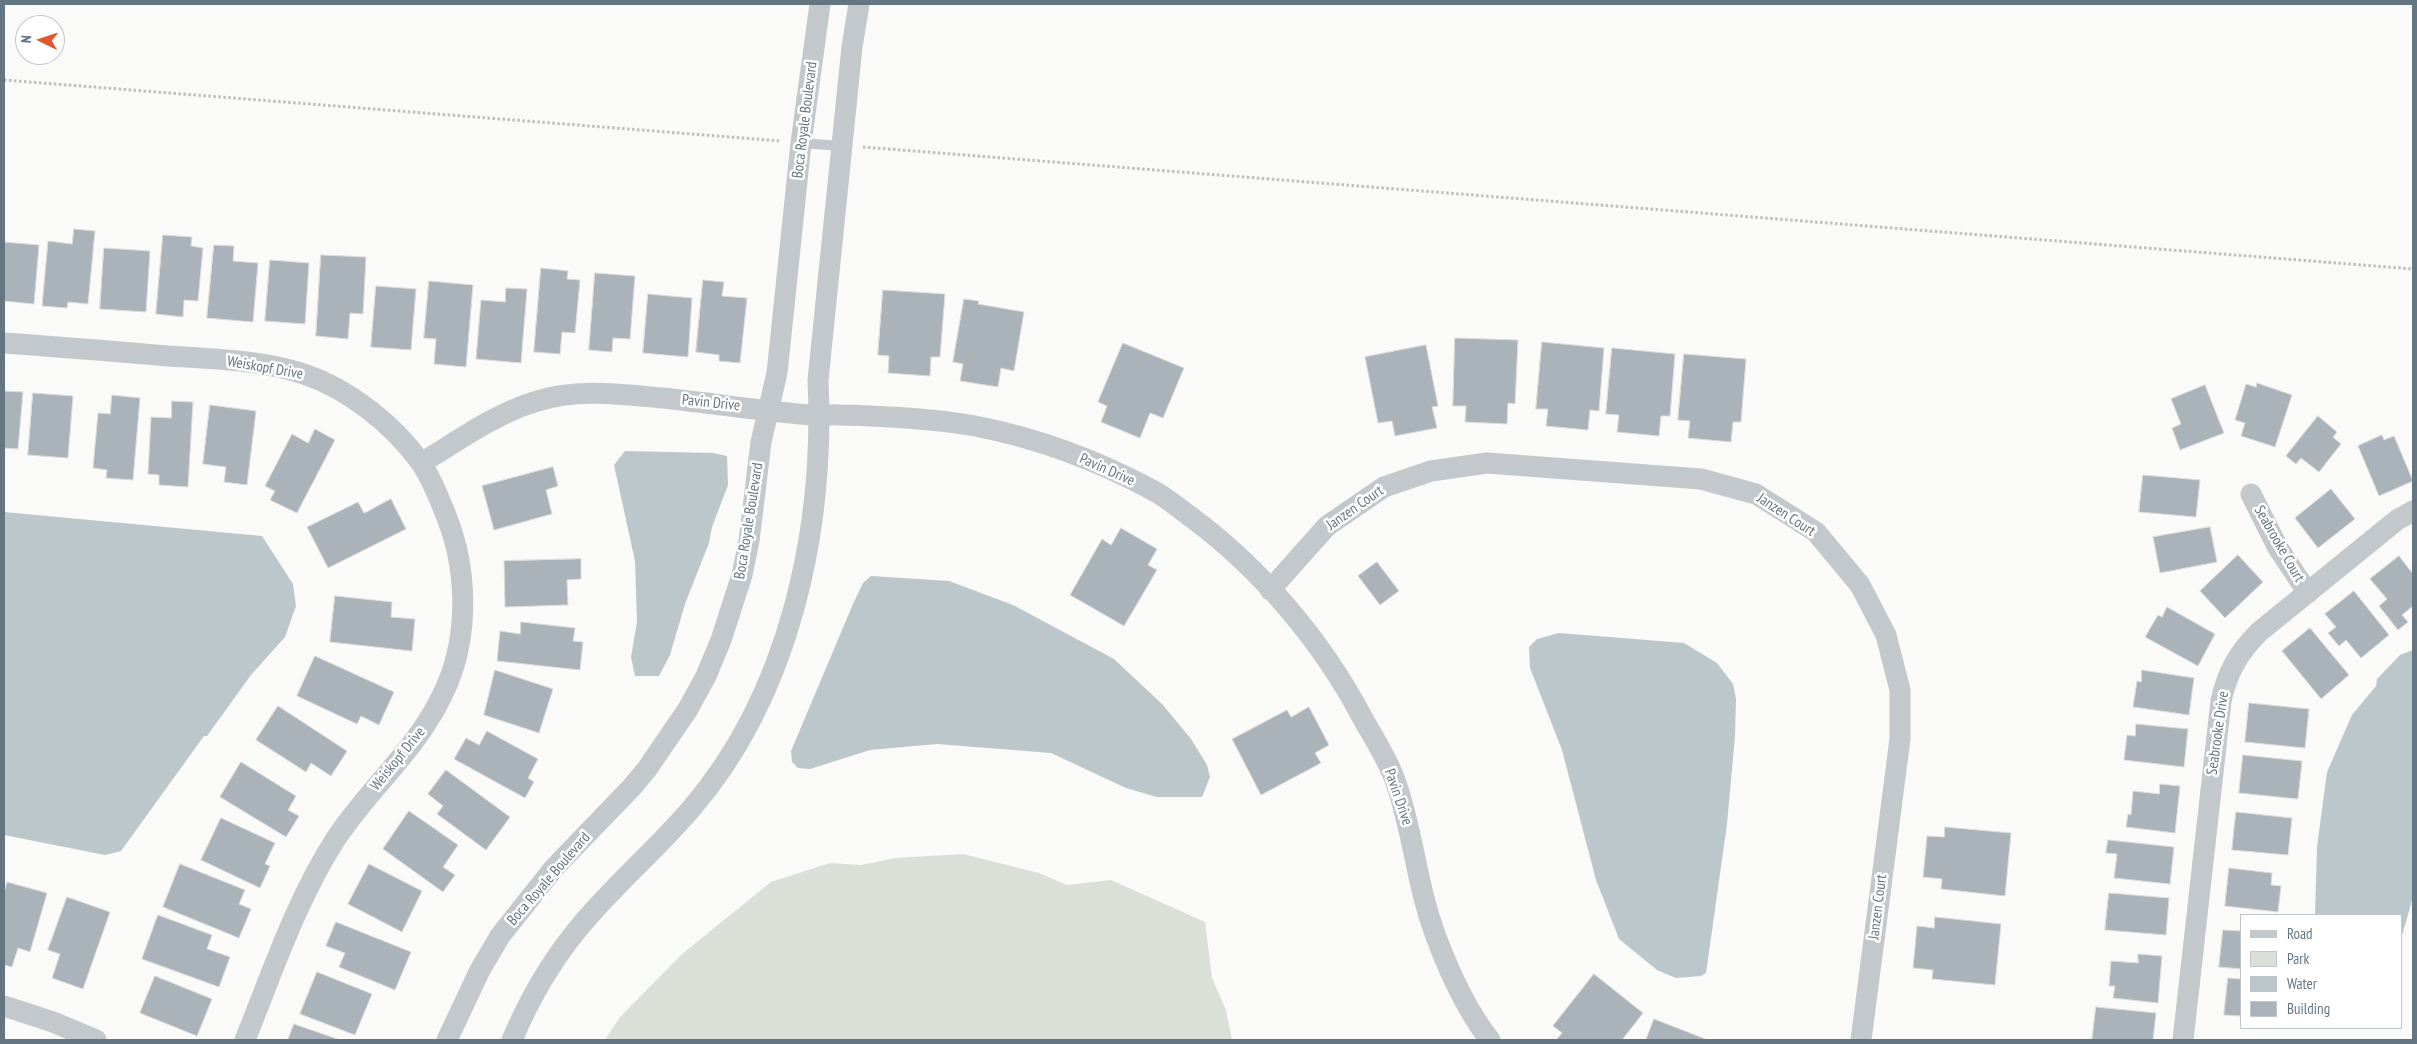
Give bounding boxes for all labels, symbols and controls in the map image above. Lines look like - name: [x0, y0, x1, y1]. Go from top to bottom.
- north arrow: [15, 15, 65, 65]
- text: N: [17, 35, 35, 43]
- street label: Boca Royale Boulevard: [789, 61, 821, 179]
- street label: Weiskopf Drive: [226, 352, 304, 384]
- street label: Pavin Drive: [681, 391, 741, 415]
- street label: Pavin Drive: [1077, 450, 1137, 490]
- street label: Boca Royale Boulevard: [731, 462, 767, 580]
- street label: Janzen Court: [1323, 482, 1387, 534]
- street label: Janzen Court: [1754, 490, 1818, 540]
- street label: Seabrooke Court: [2250, 503, 2308, 585]
- street label: Seabrooke Drive: [2203, 690, 2233, 776]
- street label: Weiskopf Drive: [367, 723, 429, 795]
- street label: Pavin Drive: [1380, 766, 1416, 828]
- street label: Boca Royale Boulevard: [504, 829, 594, 929]
- street label: Janzen Court: [1865, 873, 1891, 941]
- legend: [2240, 914, 2402, 1029]
- text: Road: [2287, 924, 2313, 943]
- text: Park: [2287, 949, 2309, 968]
- text: Water: [2287, 974, 2317, 993]
- text: Building: [2287, 999, 2330, 1018]

